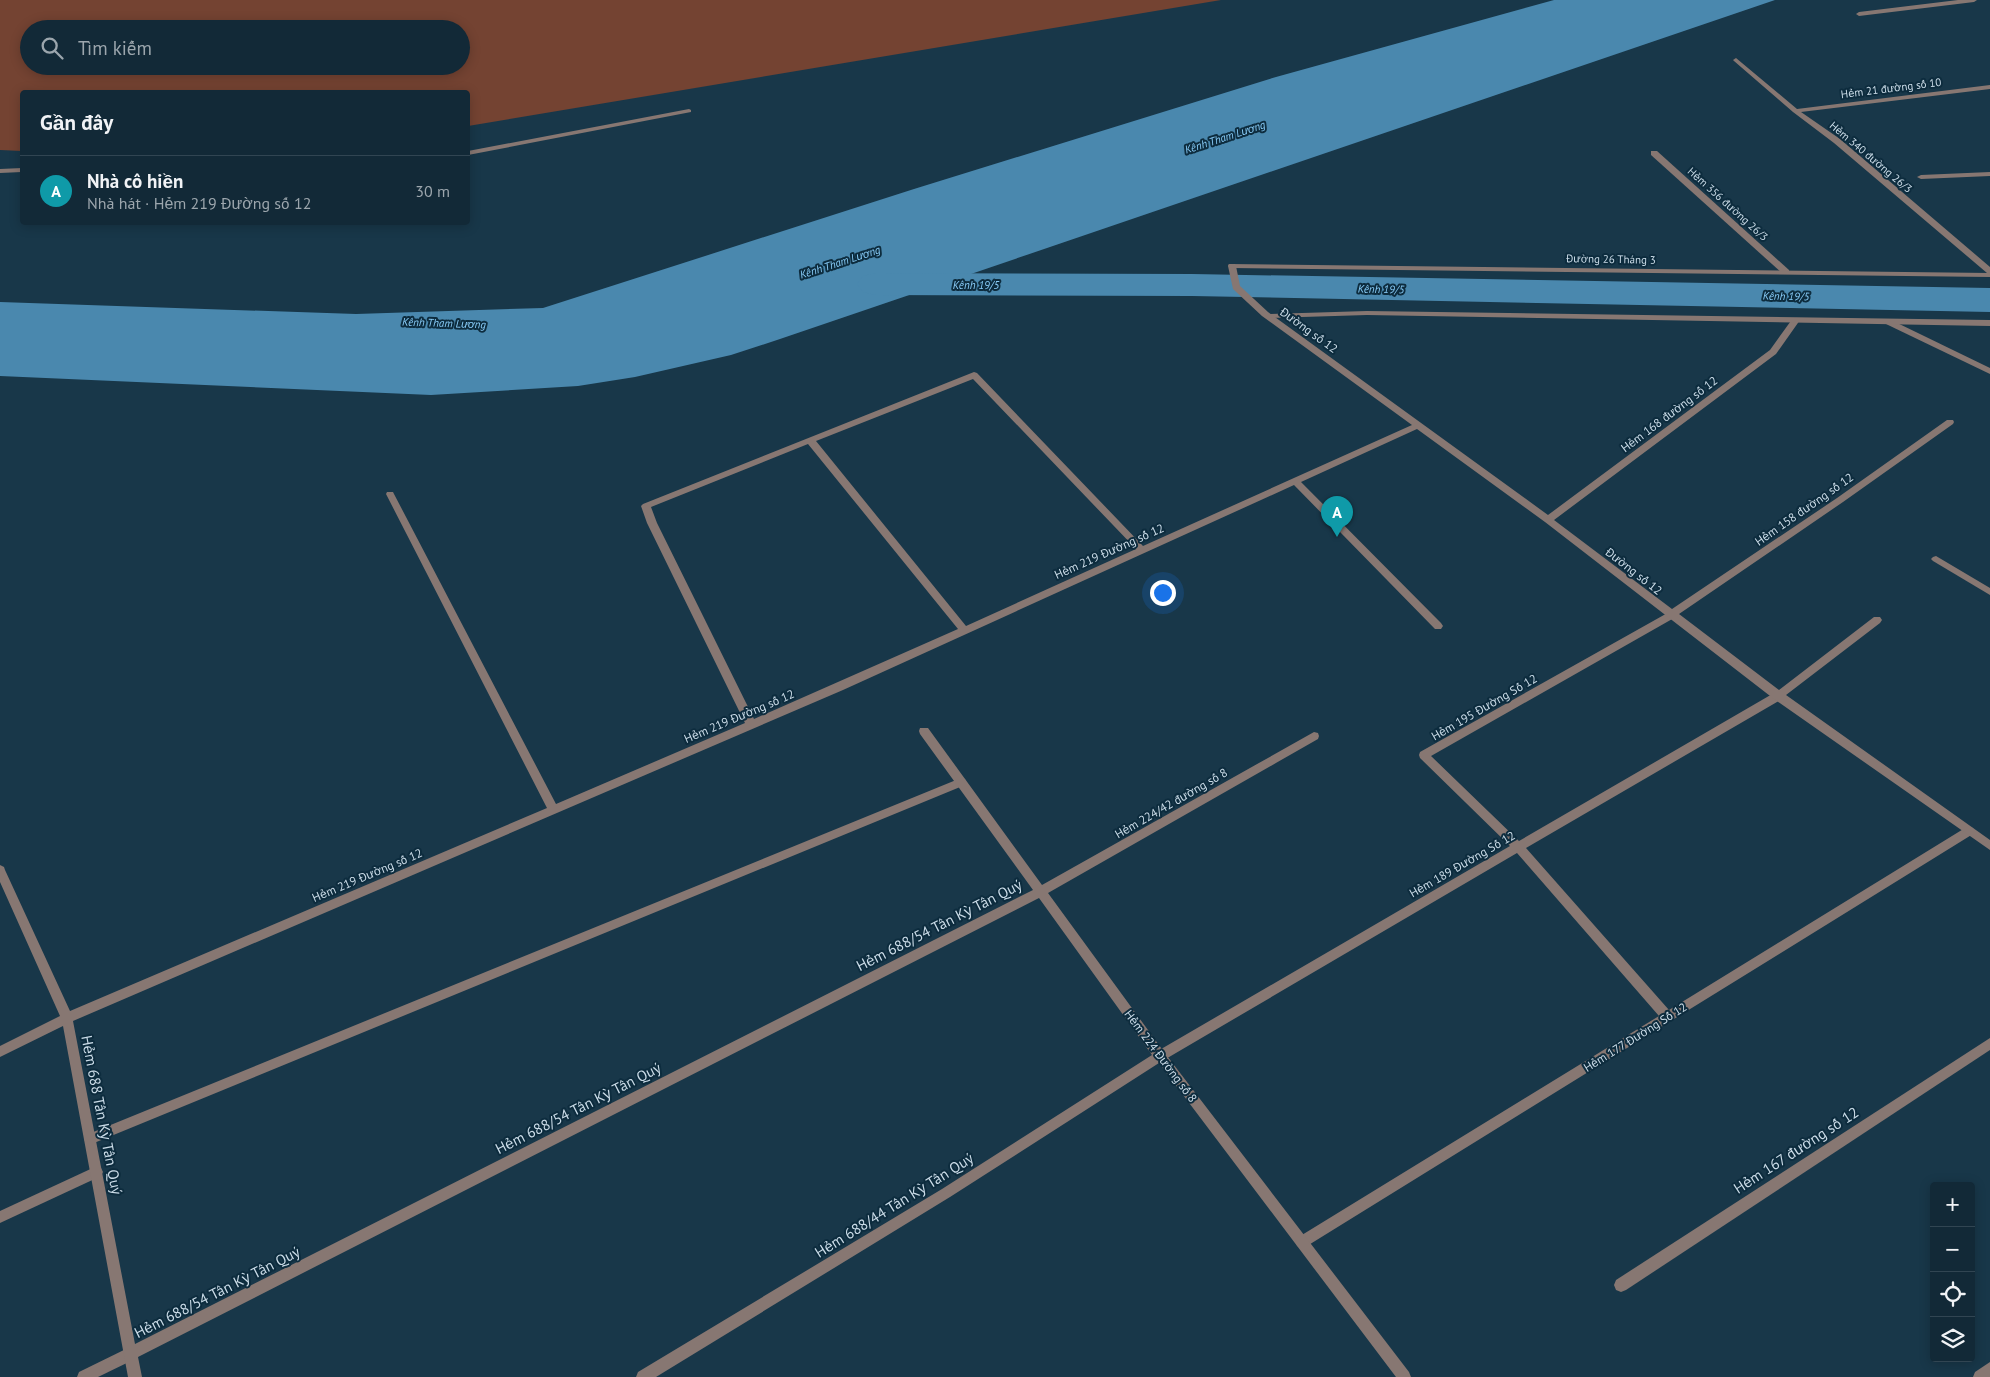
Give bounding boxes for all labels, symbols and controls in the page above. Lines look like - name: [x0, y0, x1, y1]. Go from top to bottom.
- search box: [20, 20, 470, 75]
- icon: search: [38, 34, 66, 62]
- text: Tìm kiếm: [78, 36, 152, 60]
- street label: Hẻm 21 đường số 10: [1840, 75, 1942, 101]
- text: Gần đây: [40, 109, 113, 136]
- water label: Kênh Tham Lương: [1183, 117, 1267, 157]
- street label: Hẻm 340 đường 26/3: [1827, 118, 1915, 196]
- street label: Hẻm 356 đường 26/3: [1685, 164, 1771, 244]
- text: Nhà cô hiền: [87, 169, 183, 193]
- text: A: [51, 181, 61, 201]
- text: 30 m: [415, 181, 450, 201]
- text: Nhà hát · Hẻm 219 Đường số 12: [87, 193, 311, 213]
- water label: Kênh Tham Lương: [798, 242, 882, 282]
- street label: Đường 26 Tháng 3: [1565, 251, 1656, 267]
- water label: Kênh 19/5: [953, 278, 1000, 292]
- water label: Kênh 19/5: [1358, 282, 1405, 296]
- water label: Kênh 19/5: [1763, 289, 1810, 303]
- street label: Đường số 12: [1276, 303, 1341, 356]
- water label: Kênh Tham Lương: [402, 315, 487, 331]
- street label: Hẻm 168 đường số 12: [1618, 373, 1720, 455]
- street label: Hẻm 158 đường số 12: [1752, 469, 1856, 549]
- pin: A: [1321, 496, 1353, 537]
- street label: Hẻm 219 Đường số 12: [1052, 520, 1166, 582]
- street label: Đường số 12: [1602, 544, 1665, 598]
- your location: [1150, 580, 1176, 606]
- street label: Hẻm 195 Đường Số 12: [1428, 671, 1540, 743]
- street label: Hẻm 219 Đường số 12: [682, 686, 796, 746]
- street label: Hẻm 224/42 đường số 8: [1112, 765, 1230, 841]
- street label: Hẻm 189 Đường Số 12: [1406, 828, 1518, 900]
- street label: Hẻm 219 Đường số 12: [310, 845, 424, 905]
- street label: Hẻm 688/54 Tân Kỳ Tân Quý: [853, 875, 1025, 975]
- street label: Hẻm 177 Đường Số 12: [1581, 999, 1689, 1075]
- street label: Hẻm 224 Đường số 8: [1121, 1007, 1201, 1105]
- street label: Hẻm 688 Tân Kỳ Tân Quý: [77, 1034, 127, 1196]
- street label: Hẻm 688/54 Tân Kỳ Tân Quý: [492, 1058, 664, 1158]
- street label: Hẻm 167 đường số 12: [1730, 1102, 1862, 1198]
- street label: Hẻm 688/44 Tân Kỳ Tân Quý: [811, 1148, 977, 1262]
- map controls: [1930, 1182, 1975, 1362]
- button: +: [1930, 1182, 1975, 1227]
- button: −: [1930, 1227, 1975, 1272]
- street label: Hẻm 688/54 Tân Kỳ Tân Quý: [131, 1242, 303, 1342]
- button: locate: [1930, 1272, 1975, 1317]
- button: layers: [1930, 1317, 1975, 1362]

